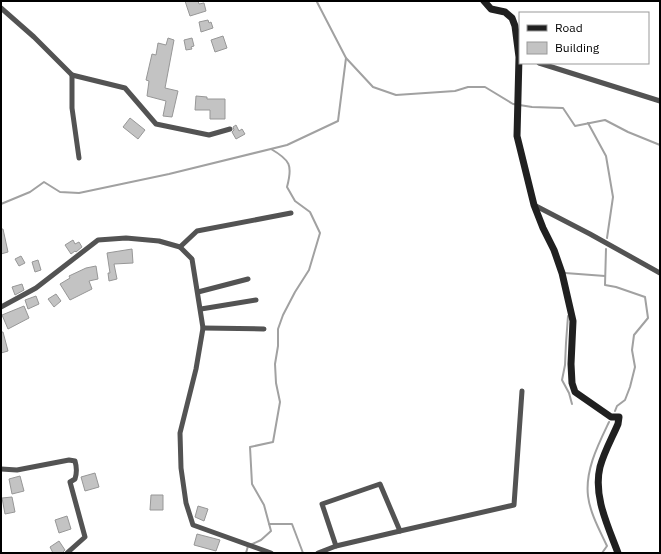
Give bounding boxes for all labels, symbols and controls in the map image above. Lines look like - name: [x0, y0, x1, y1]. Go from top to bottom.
- legend: [519, 12, 649, 64]
- text: Road: [555, 20, 583, 35]
- text: Building: [555, 40, 600, 55]

